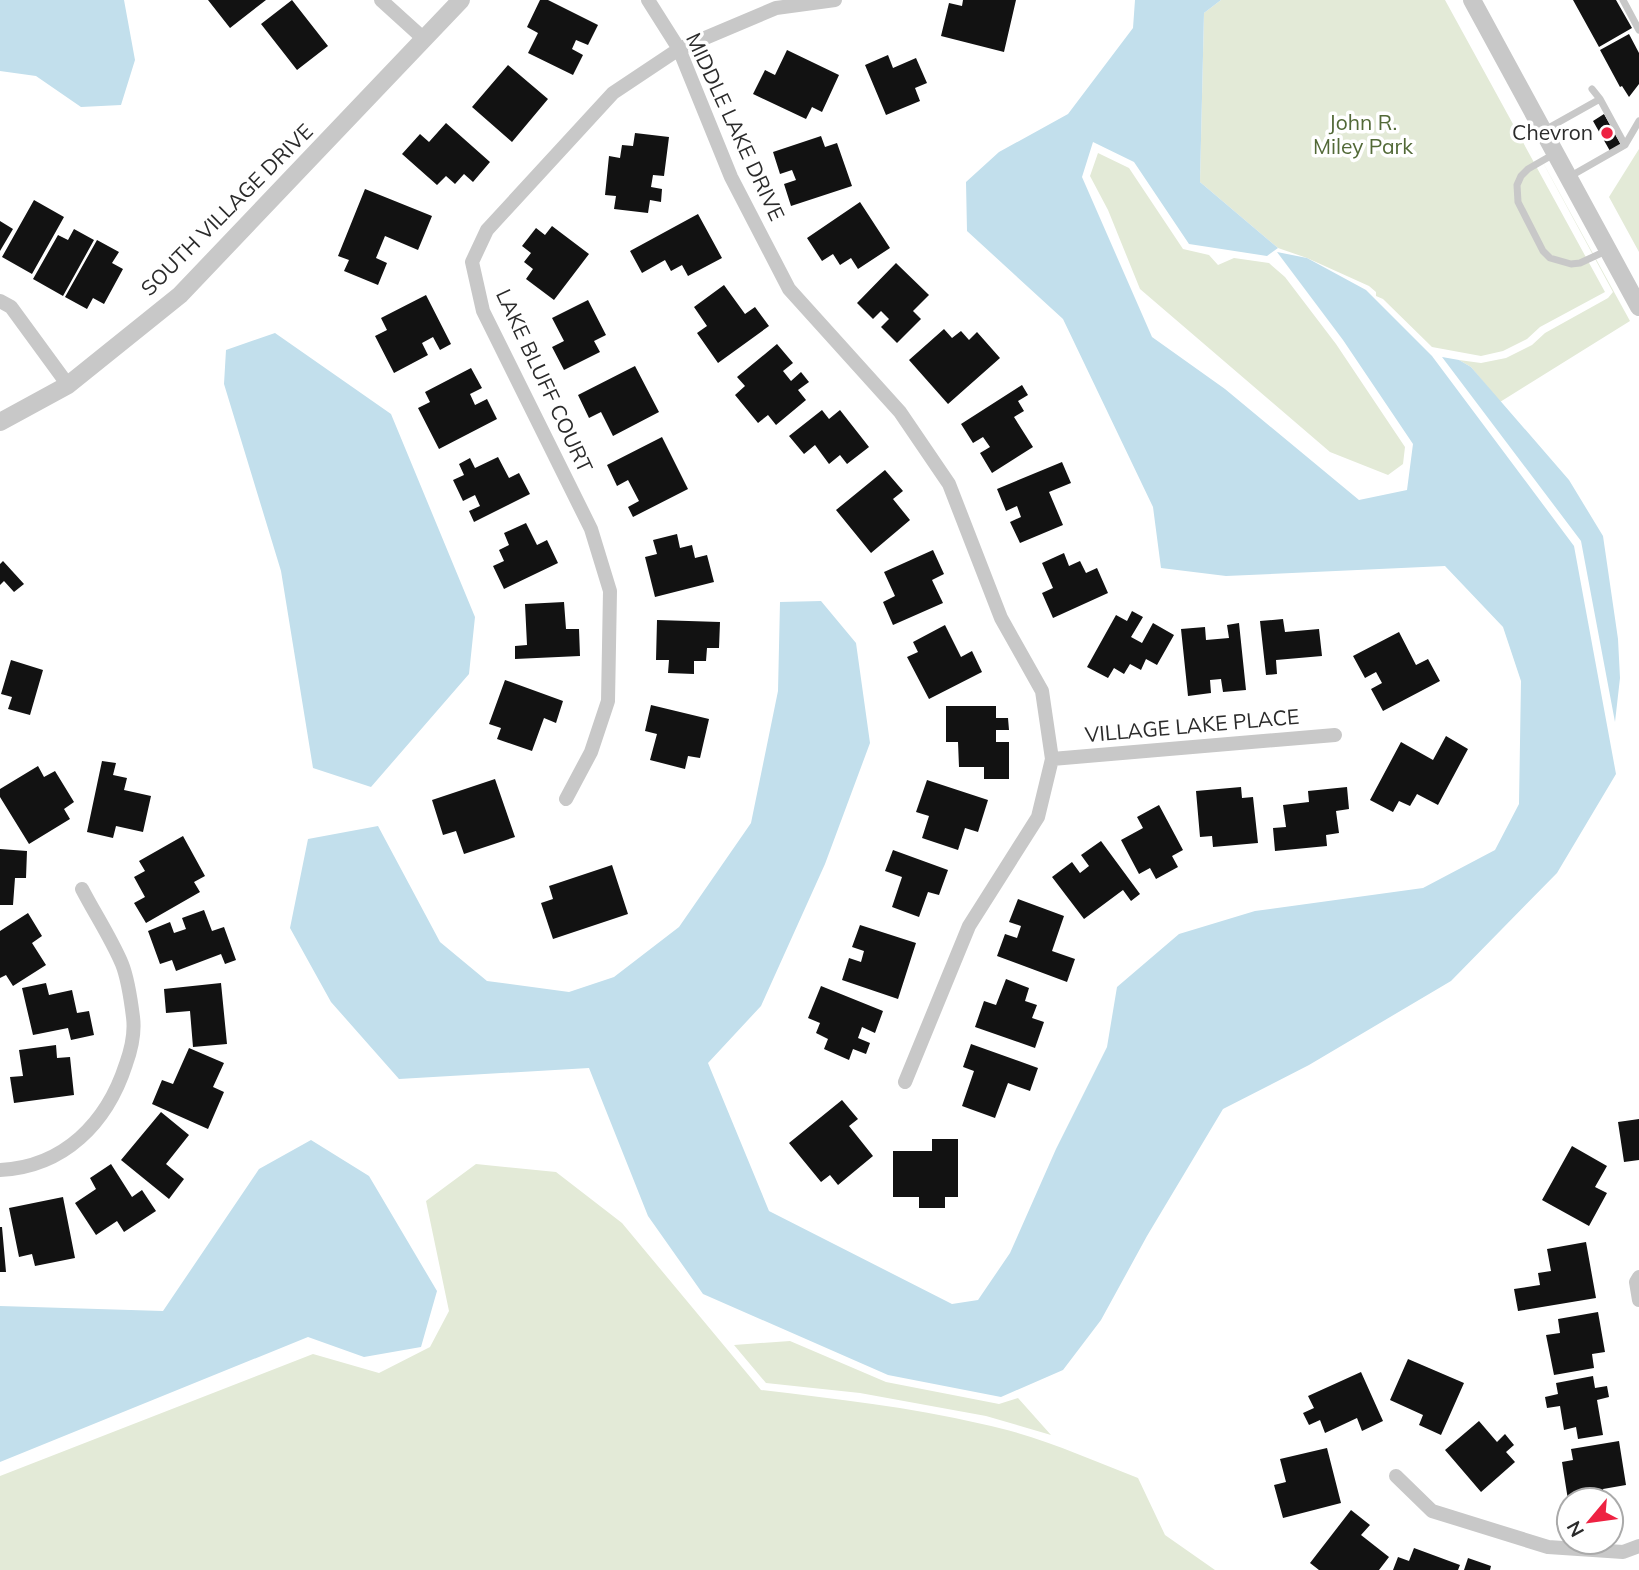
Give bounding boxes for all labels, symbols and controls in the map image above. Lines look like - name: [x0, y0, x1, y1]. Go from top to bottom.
- street label: MIDDLE LAKE DRIVE: [681, 28, 791, 225]
- park label: John R. Miley Park: [1313, 109, 1413, 159]
- street label: SOUTH VILLAGE DRIVE: [135, 118, 318, 301]
- place label: Chevron: [1512, 119, 1593, 145]
- marker: Chevron: [1599, 125, 1615, 141]
- street label: LAKE BLUFF COURT: [491, 285, 599, 477]
- street label: VILLAGE LAKE PLACE: [1084, 703, 1300, 747]
- north arrow: [1555, 1486, 1625, 1556]
- text: N: [1561, 1517, 1589, 1541]

